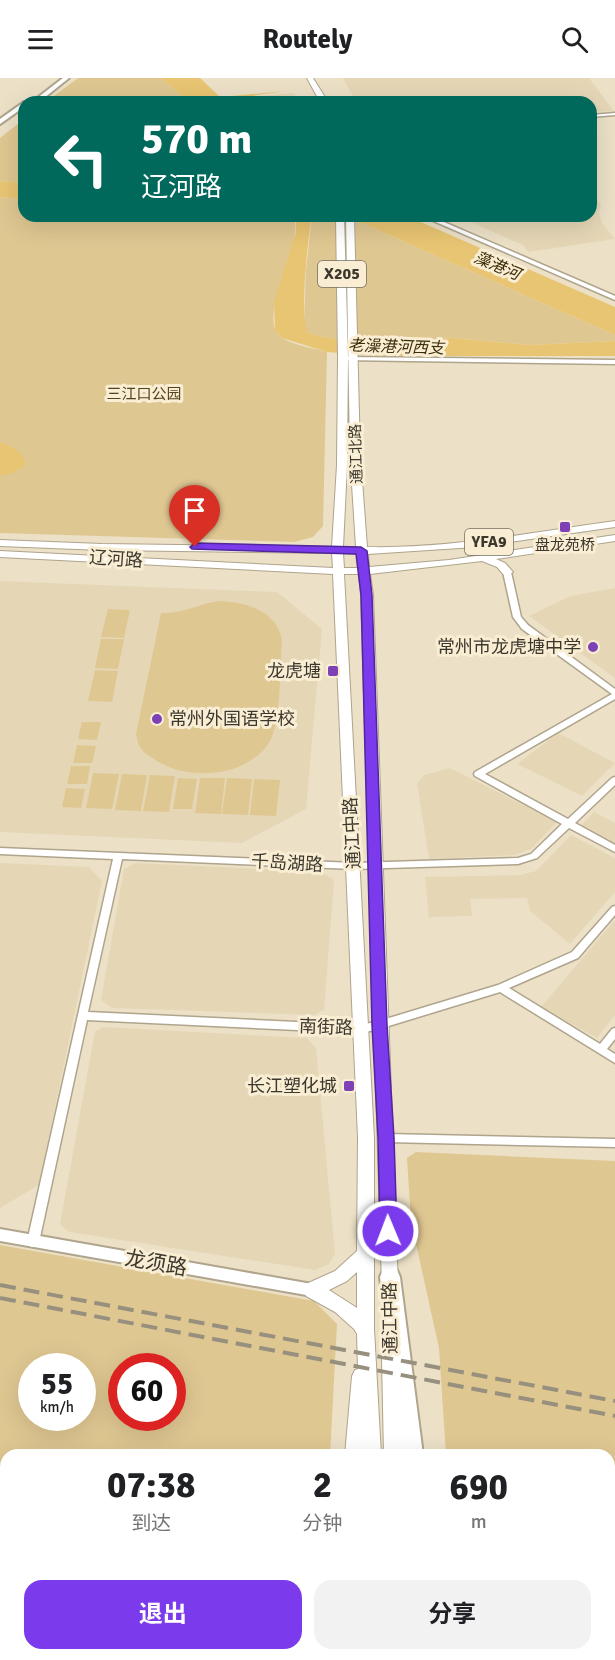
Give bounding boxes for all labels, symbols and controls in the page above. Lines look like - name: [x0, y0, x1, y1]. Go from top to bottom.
- icon: menu: [24, 23, 57, 56]
- text: Routely: [263, 23, 352, 56]
- icon: search: [558, 23, 591, 56]
- text: 570 m: [141, 114, 252, 165]
- icon: left: [42, 120, 120, 198]
- text: 辽河路: [141, 171, 222, 204]
- water label: 藻港河: [471, 247, 526, 286]
- road number: X205: [318, 261, 366, 287]
- water label: 老澡港河西支: [348, 335, 446, 359]
- park label: 三江口公园: [106, 385, 182, 403]
- street label: 通江北路: [346, 424, 366, 484]
- pin: [169, 485, 220, 547]
- icon: arrive: [178, 494, 211, 527]
- marker: 盘龙苑桥: [558, 520, 572, 534]
- road number: YFA9: [465, 529, 513, 555]
- place label: 盘龙苑桥: [535, 536, 595, 554]
- street label: 辽河路: [88, 546, 144, 572]
- place label: 常州市龙虎塘中学: [437, 636, 581, 658]
- marker: 常州市龙虎塘中学: [586, 640, 600, 654]
- place label: 龙虎塘: [267, 660, 321, 682]
- marker: 龙虎塘: [326, 664, 340, 678]
- place label: 常州外国语学校: [169, 708, 295, 730]
- marker: 常州外国语学校: [150, 712, 164, 726]
- street label: 通江中路: [339, 796, 365, 870]
- street label: 千岛湖路: [250, 850, 324, 876]
- street label: 南街路: [299, 1015, 353, 1039]
- place label: 长江塑化城: [247, 1075, 337, 1097]
- marker: 长江塑化城: [342, 1079, 356, 1093]
- position arrow: [356, 1199, 420, 1263]
- street label: 龙须路: [123, 1245, 189, 1281]
- street label: 通江中路: [378, 1282, 402, 1354]
- speed limit sign: 60: [108, 1353, 186, 1431]
- text: 55: [41, 1366, 73, 1403]
- text: km/h: [40, 1398, 74, 1416]
- text: 07:38: [107, 1463, 195, 1508]
- text: 2: [313, 1463, 332, 1508]
- text: 690: [450, 1465, 508, 1510]
- text: m: [471, 1509, 487, 1534]
- text: 到达: [131, 1511, 171, 1536]
- text: 分钟: [303, 1511, 343, 1536]
- button: 退出: [24, 1580, 302, 1649]
- button: 分享: [314, 1580, 591, 1649]

